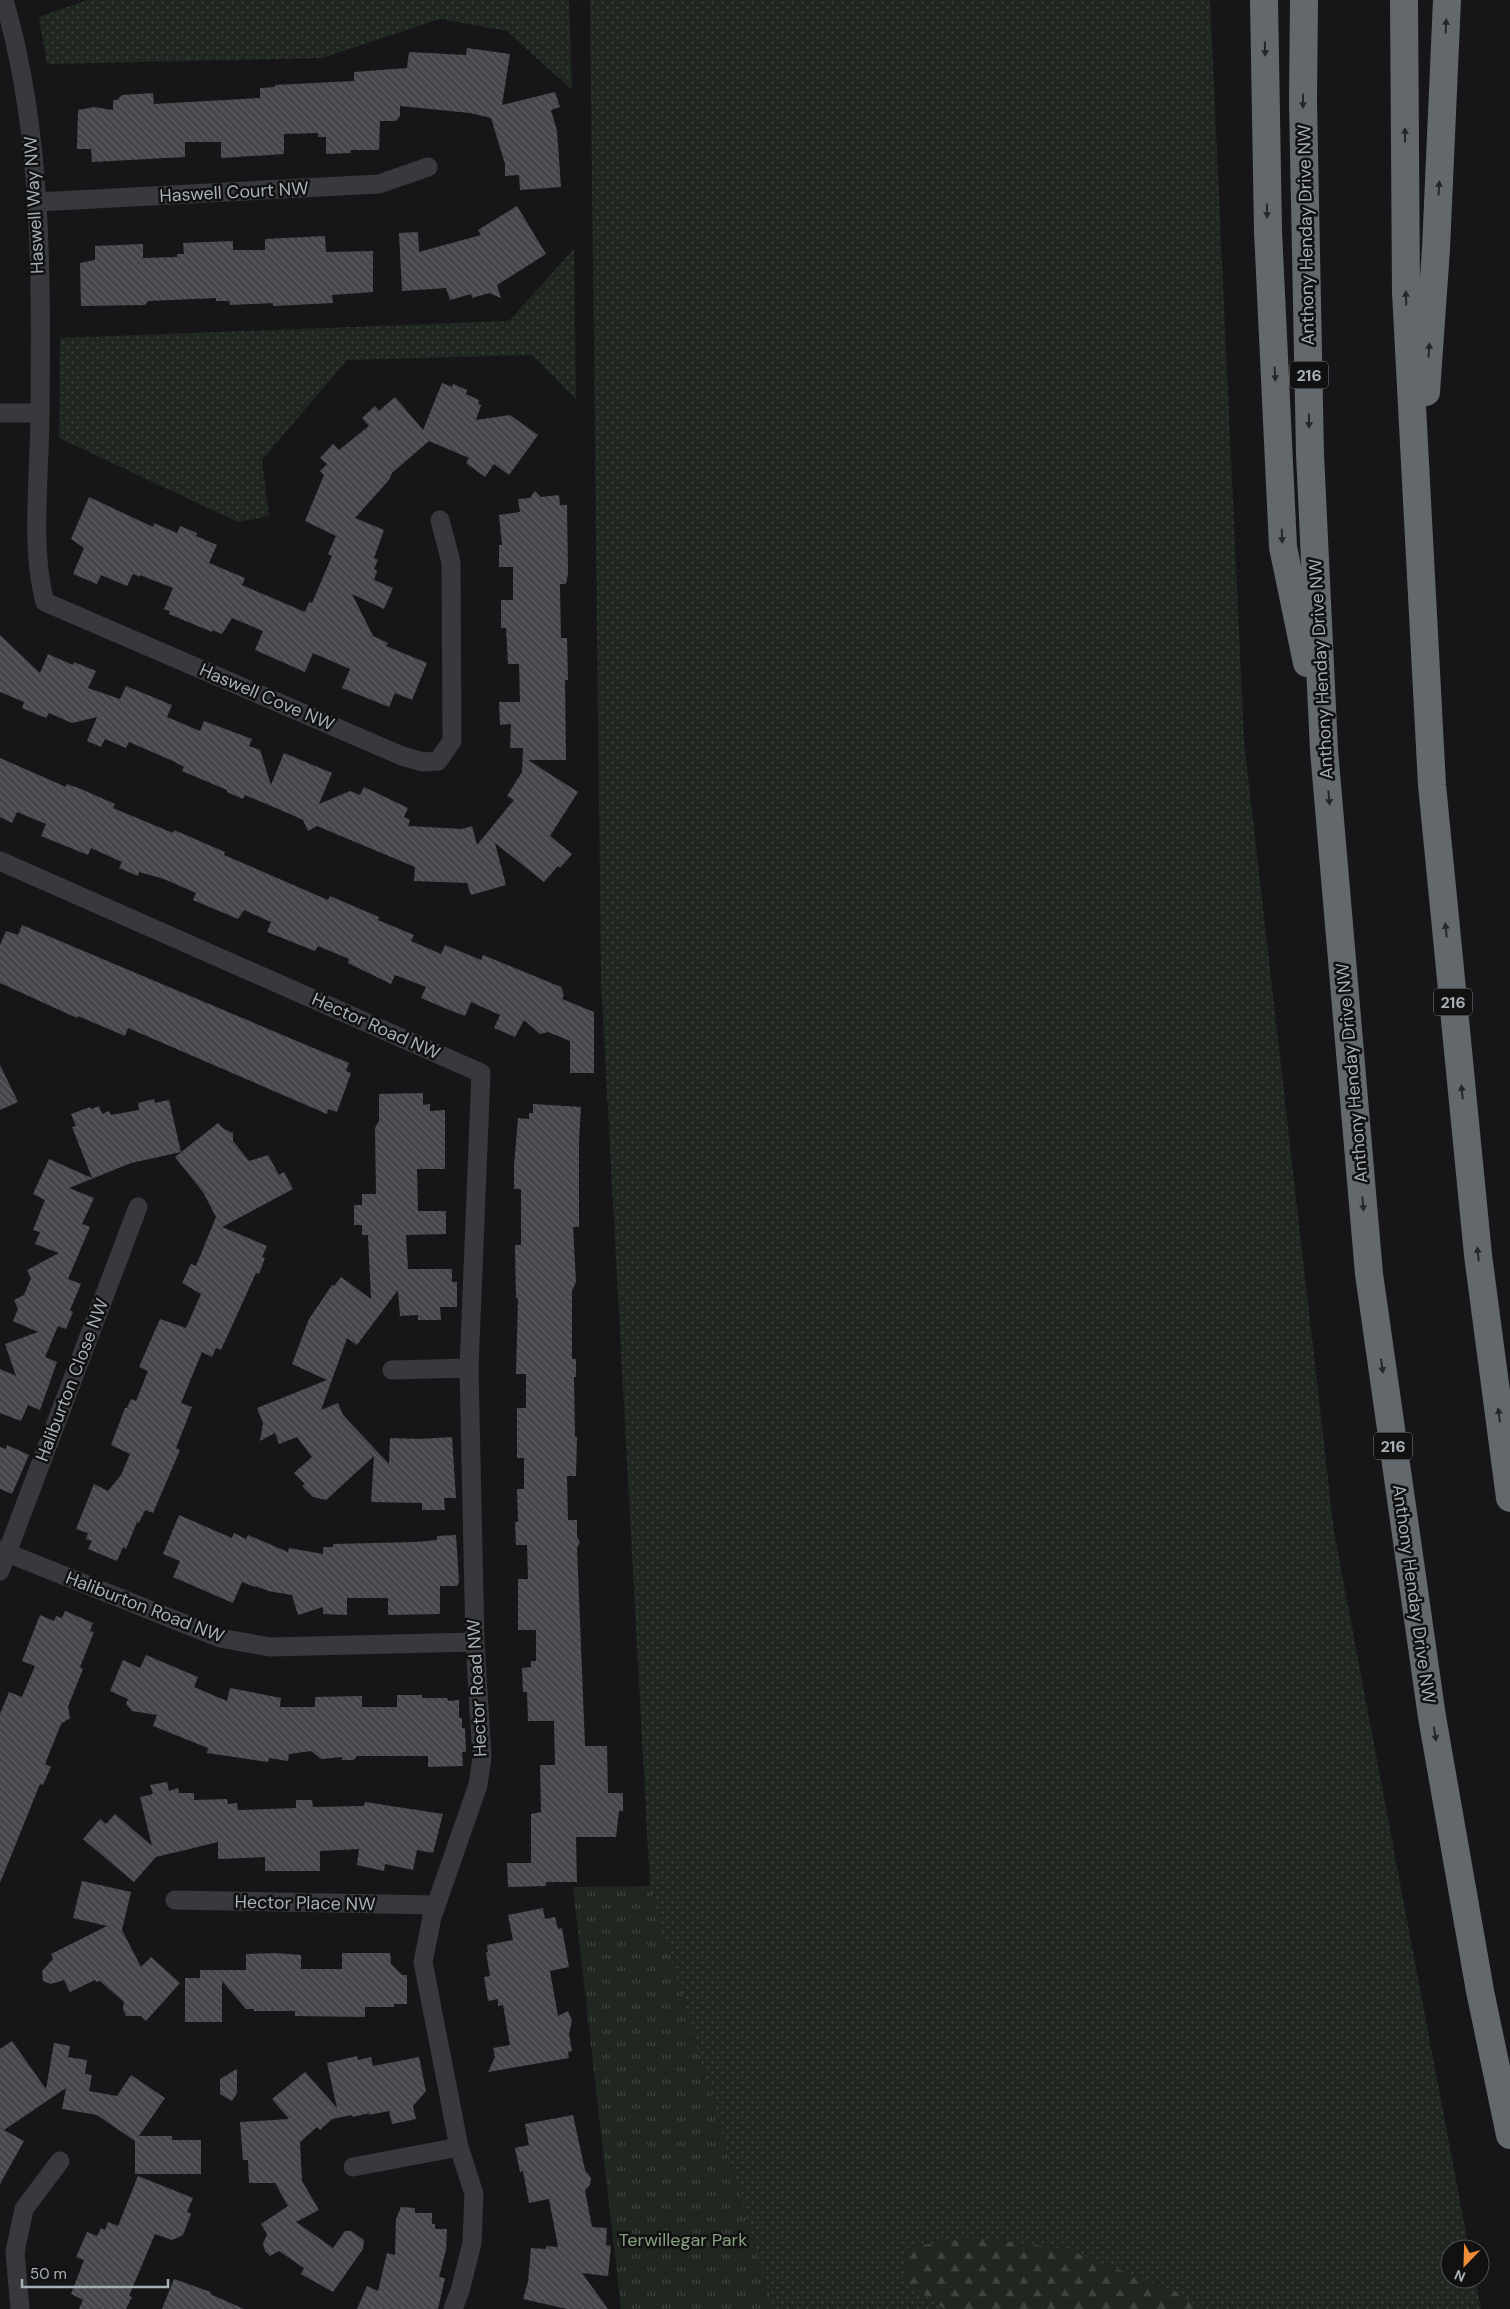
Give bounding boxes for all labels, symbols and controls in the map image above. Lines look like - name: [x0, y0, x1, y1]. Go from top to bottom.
- one-way arrow: [1442, 18, 1450, 34]
- one-way arrow: [1261, 41, 1269, 57]
- one-way arrow: [1299, 93, 1307, 109]
- street label: Anthony Henday Drive NW: [1292, 124, 1320, 346]
- one-way arrow: [1401, 127, 1409, 143]
- street label: Haswell Way NW: [18, 136, 50, 274]
- street label: Haswell Court NW: [159, 176, 309, 208]
- one-way arrow: [1435, 180, 1443, 196]
- one-way arrow: [1264, 203, 1272, 219]
- one-way arrow: [1402, 289, 1410, 305]
- one-way arrow: [1425, 342, 1433, 358]
- road number: 216: [1290, 362, 1328, 388]
- one-way arrow: [1272, 366, 1280, 382]
- one-way arrow: [1306, 413, 1314, 429]
- one-way arrow: [1278, 528, 1286, 544]
- street label: Anthony Henday Drive NW: [1303, 558, 1339, 780]
- street label: Haswell Cove NW: [196, 658, 338, 736]
- one-way arrow: [1325, 791, 1333, 807]
- one-way arrow: [1442, 922, 1450, 938]
- street label: Anthony Henday Drive NW: [1330, 962, 1374, 1184]
- street label: Hector Road NW: [308, 987, 444, 1065]
- road number: 216: [1434, 989, 1472, 1016]
- one-way arrow: [1458, 1083, 1466, 1099]
- one-way arrow: [1360, 1197, 1368, 1213]
- one-way arrow: [1474, 1245, 1482, 1261]
- street label: Haliburton Close NW: [30, 1295, 114, 1465]
- one-way arrow: [1378, 1358, 1386, 1374]
- one-way arrow: [1495, 1406, 1503, 1422]
- road number: 216: [1374, 1432, 1412, 1460]
- street label: Anthony Henday Drive NW: [1387, 1483, 1441, 1705]
- street label: Haliburton Road NW: [62, 1566, 228, 1648]
- street label: Hector Road NW: [461, 1618, 493, 1758]
- one-way arrow: [1431, 1727, 1439, 1743]
- street label: Hector Place NW: [234, 1890, 376, 1916]
- park label: Terwillegar Park: [619, 2228, 747, 2252]
- north arrow: [1440, 2239, 1490, 2289]
- scale bar: [22, 2256, 169, 2288]
- text: 50 m: [30, 2264, 67, 2284]
- text: N: [1452, 2266, 1468, 2286]

